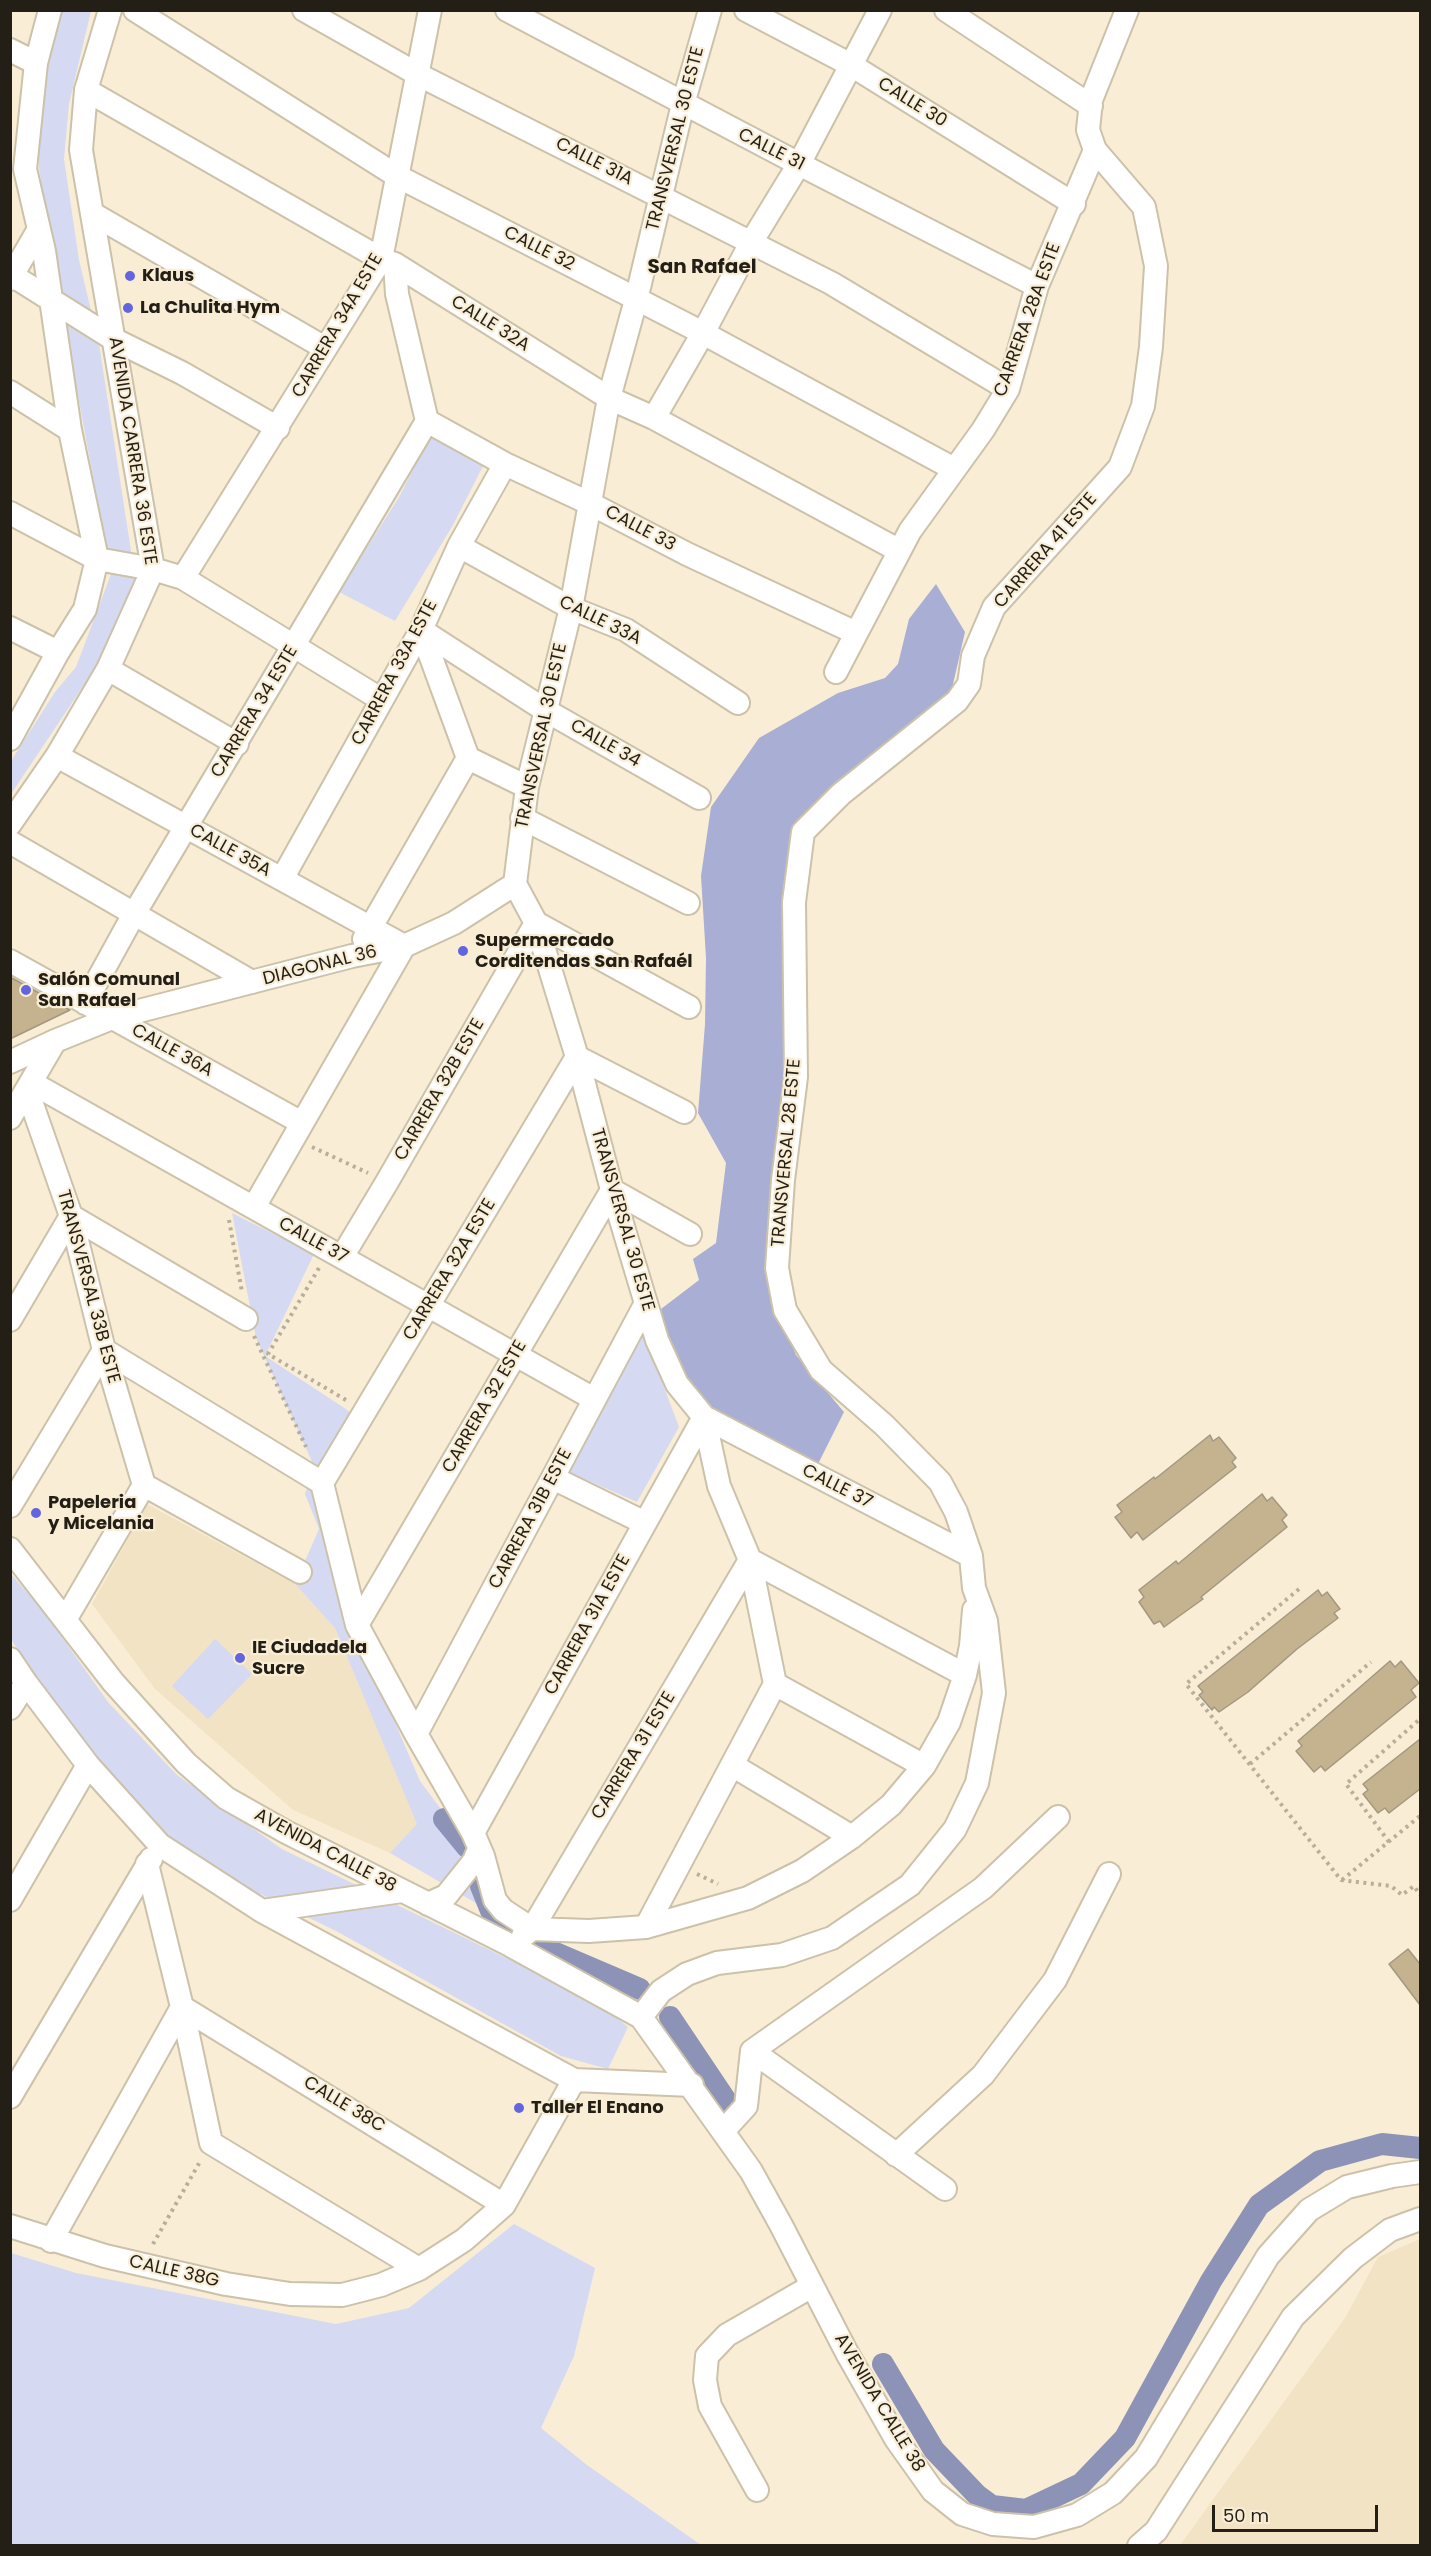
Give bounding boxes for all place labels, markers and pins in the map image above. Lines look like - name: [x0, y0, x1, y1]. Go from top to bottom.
- place label: Klaus: [142, 265, 194, 287]
- marker: Klaus: [123, 269, 137, 283]
- place label: La Chulita Hym: [140, 297, 280, 319]
- marker: La Chulita Hym: [121, 301, 135, 315]
- place label: Supermercado Corditendas San Rafaél: [475, 930, 693, 972]
- marker: Supermercado Corditendas San Rafaél: [456, 944, 470, 958]
- place label: Salón Comunal San Rafael: [38, 969, 180, 1012]
- marker: Salón Comunal San Rafael: [19, 983, 33, 997]
- place label: Papeleria y Micelania: [48, 1492, 154, 1534]
- marker: Papeleria y Micelania: [29, 1506, 43, 1520]
- place label: IE Ciudadela Sucre: [252, 1637, 367, 1680]
- marker: IE Ciudadela Sucre: [233, 1651, 247, 1665]
- place label: Taller El Enano: [531, 2097, 664, 2119]
- marker: Taller El Enano: [512, 2101, 526, 2115]

